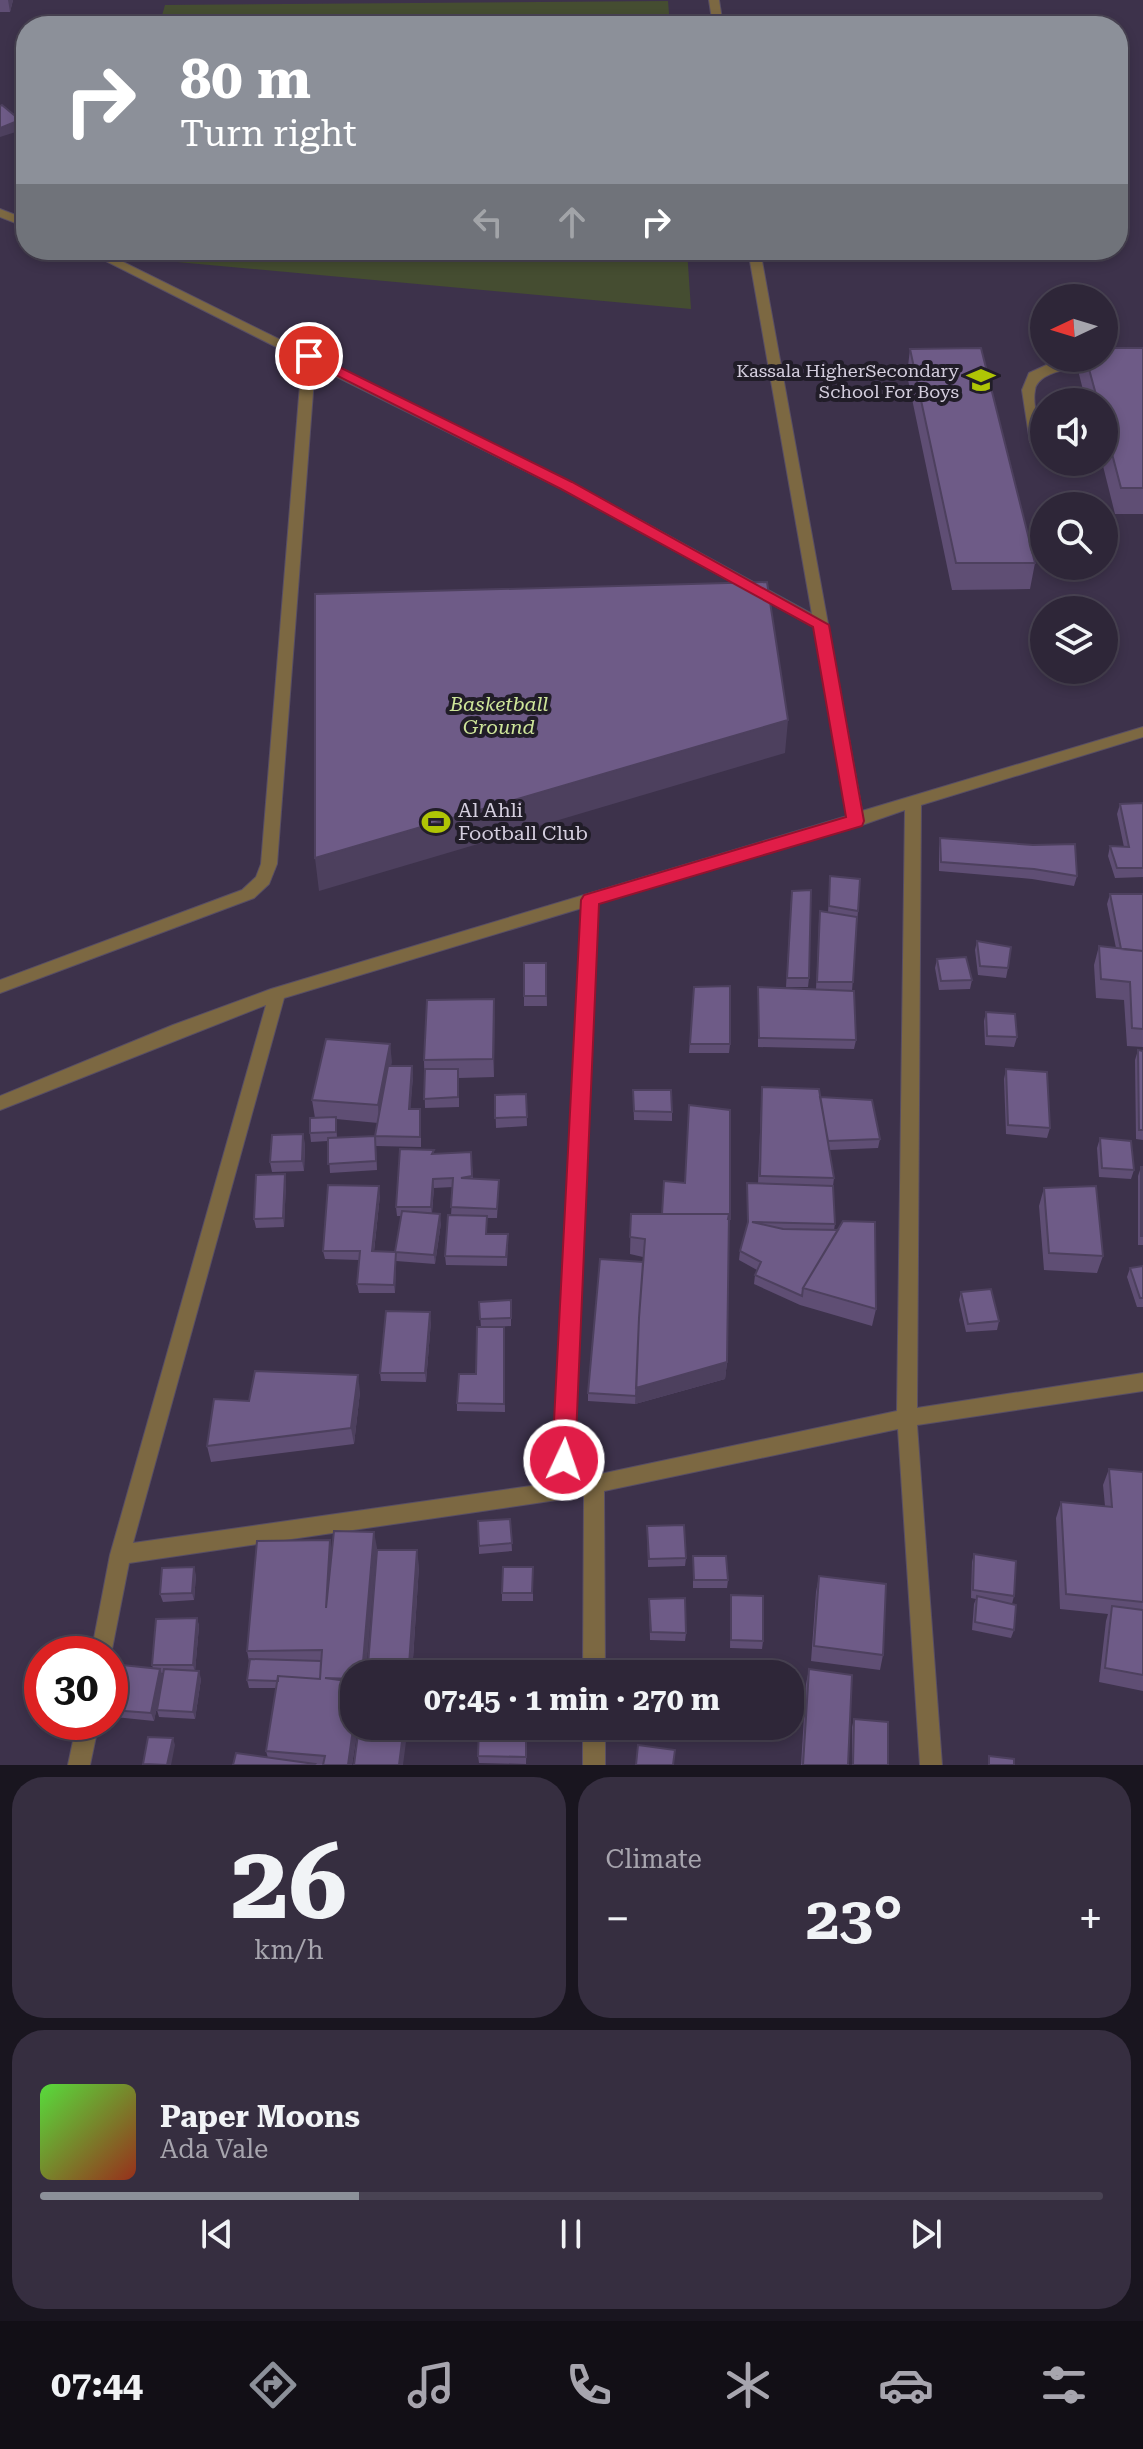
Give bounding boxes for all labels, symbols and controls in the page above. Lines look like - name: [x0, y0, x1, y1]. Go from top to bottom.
- text: 80 m: [180, 46, 311, 112]
- icon: right: [48, 48, 152, 152]
- text: Turn right: [180, 113, 357, 155]
- icon: left: [466, 200, 510, 244]
- icon: ahead: [550, 200, 594, 244]
- icon: right: [634, 200, 678, 244]
- north arrow: [1030, 284, 1118, 372]
- map controls: [1030, 284, 1118, 684]
- pin: [275, 322, 343, 390]
- icon: arrive: [287, 334, 331, 378]
- place label: Kassala HigherSecondary School For Boys: [736, 360, 959, 402]
- school or university icon: Kassala HigherSecondary School For Boys: [966, 365, 996, 395]
- button: sound: [1030, 388, 1118, 476]
- button: search: [1030, 492, 1118, 580]
- button: layers: [1030, 596, 1118, 684]
- park label: Basketball Ground: [449, 692, 548, 739]
- place label: Al Ahli Football Club: [458, 798, 588, 845]
- sports icon: Al Ahli Football Club: [421, 807, 451, 837]
- position arrow: [522, 1418, 606, 1502]
- speed limit sign: 30: [24, 1636, 128, 1740]
- text: 07:45 · 1 min · 270 m: [424, 1682, 720, 1717]
- text: 26: [231, 1822, 347, 1943]
- text: Climate: [606, 1844, 702, 1874]
- text: 23°: [806, 1883, 903, 1954]
- text: −: [606, 1893, 630, 1945]
- text: +: [1078, 1893, 1103, 1945]
- text: km/h: [254, 1935, 324, 1965]
- text: Paper Moons: [160, 2099, 360, 2134]
- text: Ada Vale: [160, 2134, 268, 2164]
- icon: previous: [195, 2212, 239, 2256]
- icon: pause: [549, 2212, 593, 2256]
- icon: next: [904, 2212, 948, 2256]
- icon: directions: [245, 2357, 301, 2413]
- icon: music: [403, 2357, 459, 2413]
- icon: phone: [561, 2357, 617, 2413]
- icon: climate: [720, 2357, 776, 2413]
- icon: car: [878, 2357, 934, 2413]
- icon: filters: [1036, 2357, 1092, 2413]
- text: 07:44: [51, 2364, 143, 2406]

